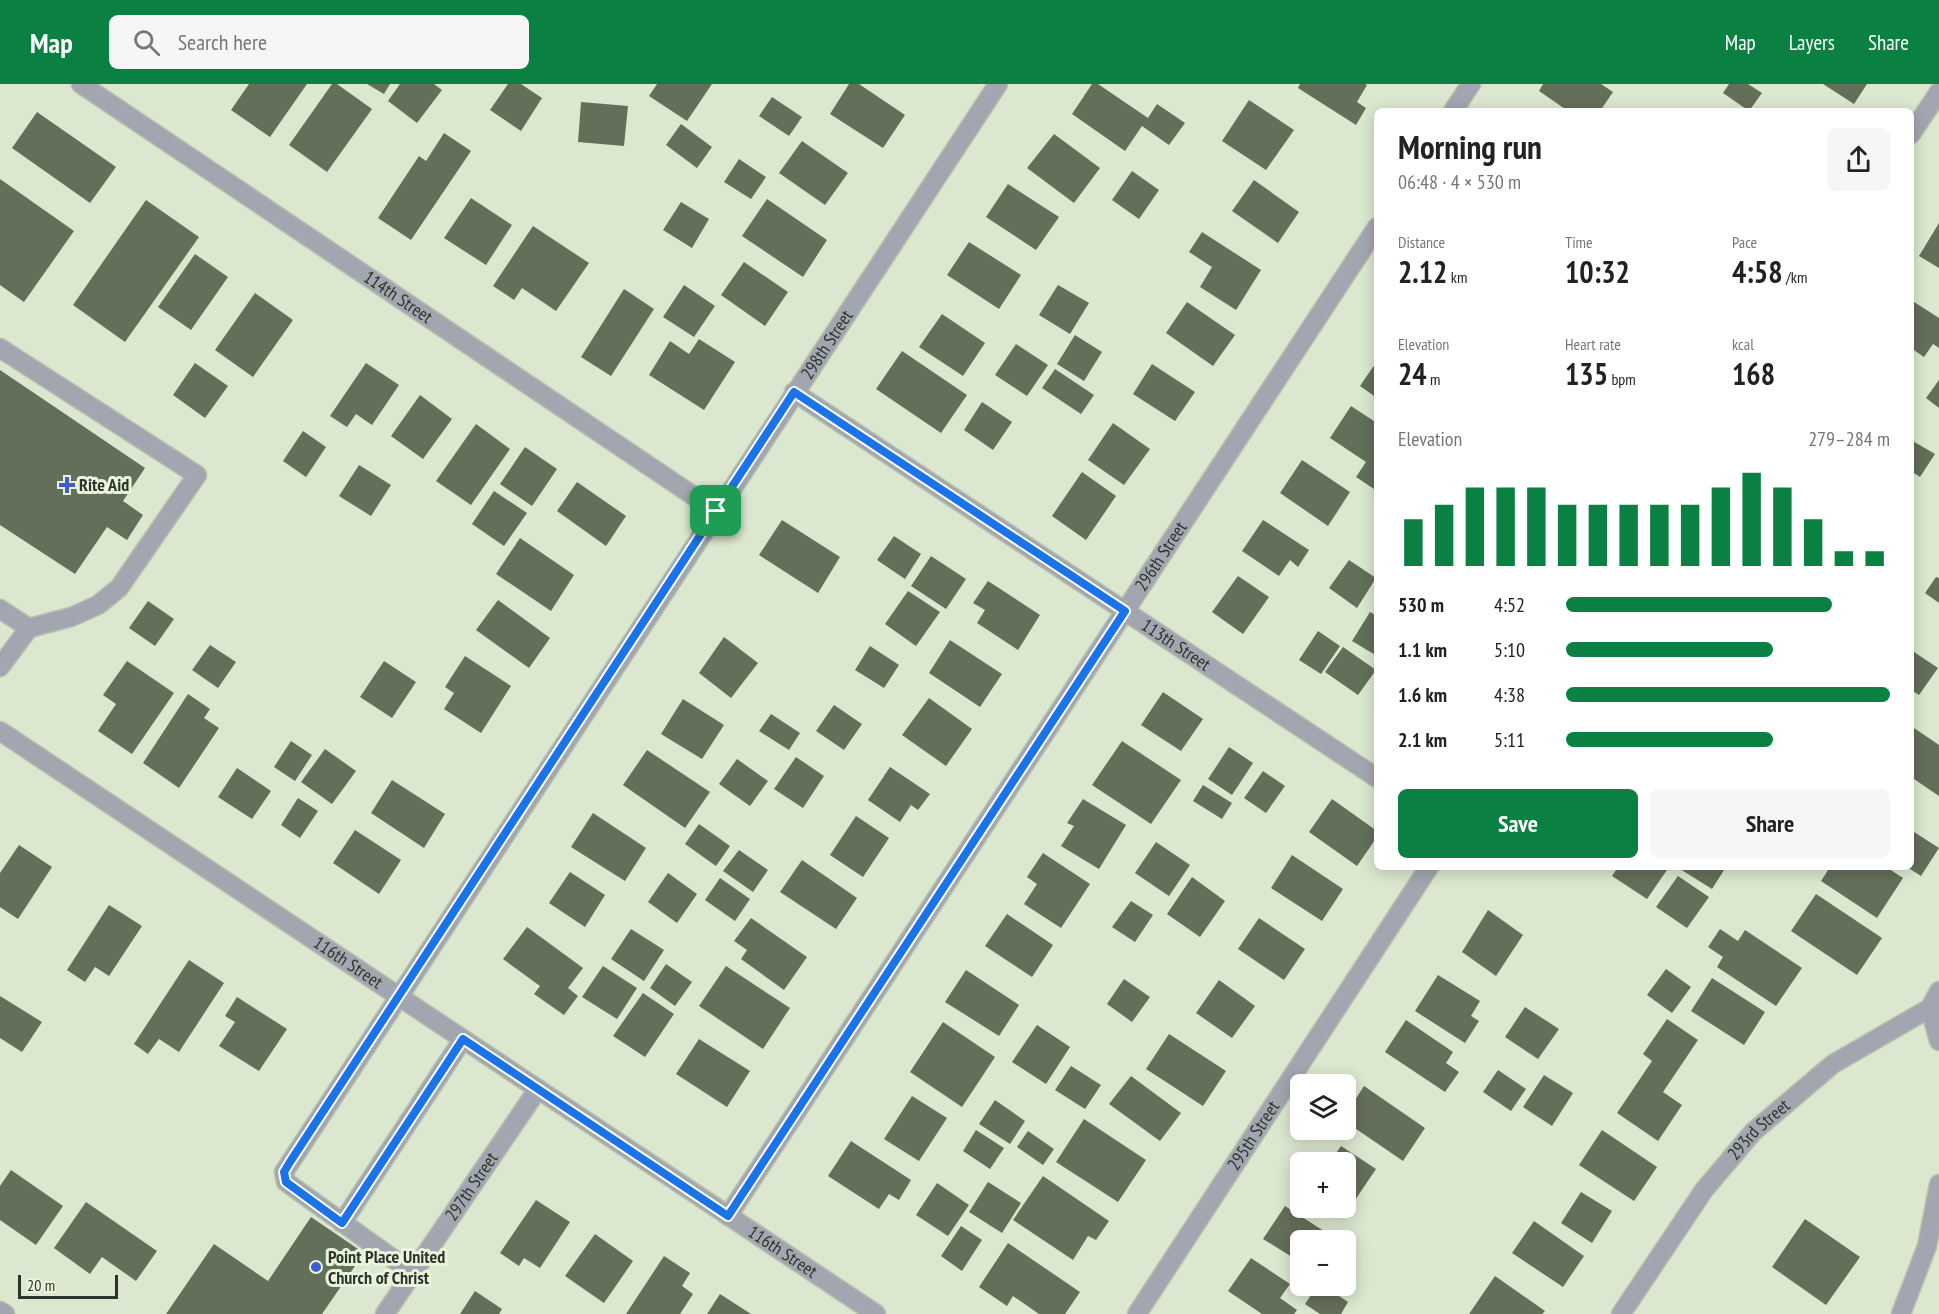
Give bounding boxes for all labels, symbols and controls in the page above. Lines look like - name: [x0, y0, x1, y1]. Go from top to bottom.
- search box: [109, 15, 529, 69]
- text: Map: [30, 24, 73, 61]
- icon: search: [130, 26, 163, 59]
- text: Search here: [178, 28, 267, 56]
- text: Map: [1725, 29, 1756, 56]
- text: Layers: [1789, 29, 1835, 56]
- text: Share: [1868, 29, 1909, 56]
- text: Morning run: [1398, 125, 1542, 168]
- button: share: [1827, 128, 1890, 191]
- text: 06:48 · 4 × 530 m: [1398, 169, 1521, 195]
- text: Distance: [1398, 232, 1445, 252]
- text: Time: [1565, 232, 1593, 252]
- text: Pace: [1732, 232, 1757, 252]
- text: 2.12: [1398, 252, 1447, 291]
- text: 10:32: [1565, 252, 1630, 291]
- text: 4:58: [1732, 252, 1783, 291]
- street label: 114th Street: [359, 265, 437, 328]
- text: km: [1447, 267, 1467, 287]
- text: /km: [1783, 267, 1807, 287]
- street label: 298th Street: [795, 305, 858, 383]
- text: Elevation: [1398, 334, 1449, 354]
- text: Heart rate: [1565, 334, 1621, 354]
- text: kcal: [1732, 334, 1754, 354]
- text: 24: [1398, 354, 1427, 393]
- text: 135: [1565, 354, 1608, 393]
- text: 168: [1732, 354, 1775, 393]
- text: m: [1427, 369, 1441, 389]
- text: bpm: [1608, 369, 1636, 389]
- text: Elevation: [1398, 426, 1462, 452]
- text: 279–284 m: [1808, 426, 1890, 452]
- place label: Rite Aid: [79, 473, 129, 496]
- marker: Rite Aid: [60, 478, 74, 492]
- pin: [690, 485, 741, 536]
- icon: arrive: [699, 494, 732, 527]
- street label: 296th Street: [1129, 517, 1192, 595]
- text: 530 m: [1398, 592, 1444, 618]
- text: 4:52: [1494, 592, 1525, 618]
- street label: 113th Street: [1137, 613, 1215, 676]
- text: 1.1 km: [1398, 637, 1447, 663]
- text: 5:10: [1494, 637, 1525, 663]
- text: 1.6 km: [1398, 682, 1447, 708]
- text: 4:38: [1494, 682, 1525, 708]
- text: 2.1 km: [1398, 727, 1447, 753]
- text: 5:11: [1494, 727, 1525, 753]
- button: Save: [1398, 789, 1638, 858]
- button: Share: [1650, 789, 1890, 858]
- street label: 116th Street: [309, 931, 387, 993]
- map controls: [1290, 1074, 1356, 1296]
- button: layers: [1290, 1074, 1356, 1140]
- street label: 293rd Street: [1722, 1094, 1794, 1164]
- street label: 295th Street: [1222, 1096, 1284, 1174]
- street label: 297th Street: [440, 1148, 503, 1225]
- button: +: [1290, 1152, 1356, 1218]
- street label: 116th Street: [744, 1220, 822, 1283]
- button: −: [1290, 1230, 1356, 1296]
- place label: Point Place United Church of Christ: [328, 1245, 445, 1289]
- marker: Point Place United Church of Christ: [309, 1260, 323, 1274]
- scale bar: [18, 1272, 118, 1300]
- text: 20 m: [27, 1275, 55, 1295]

